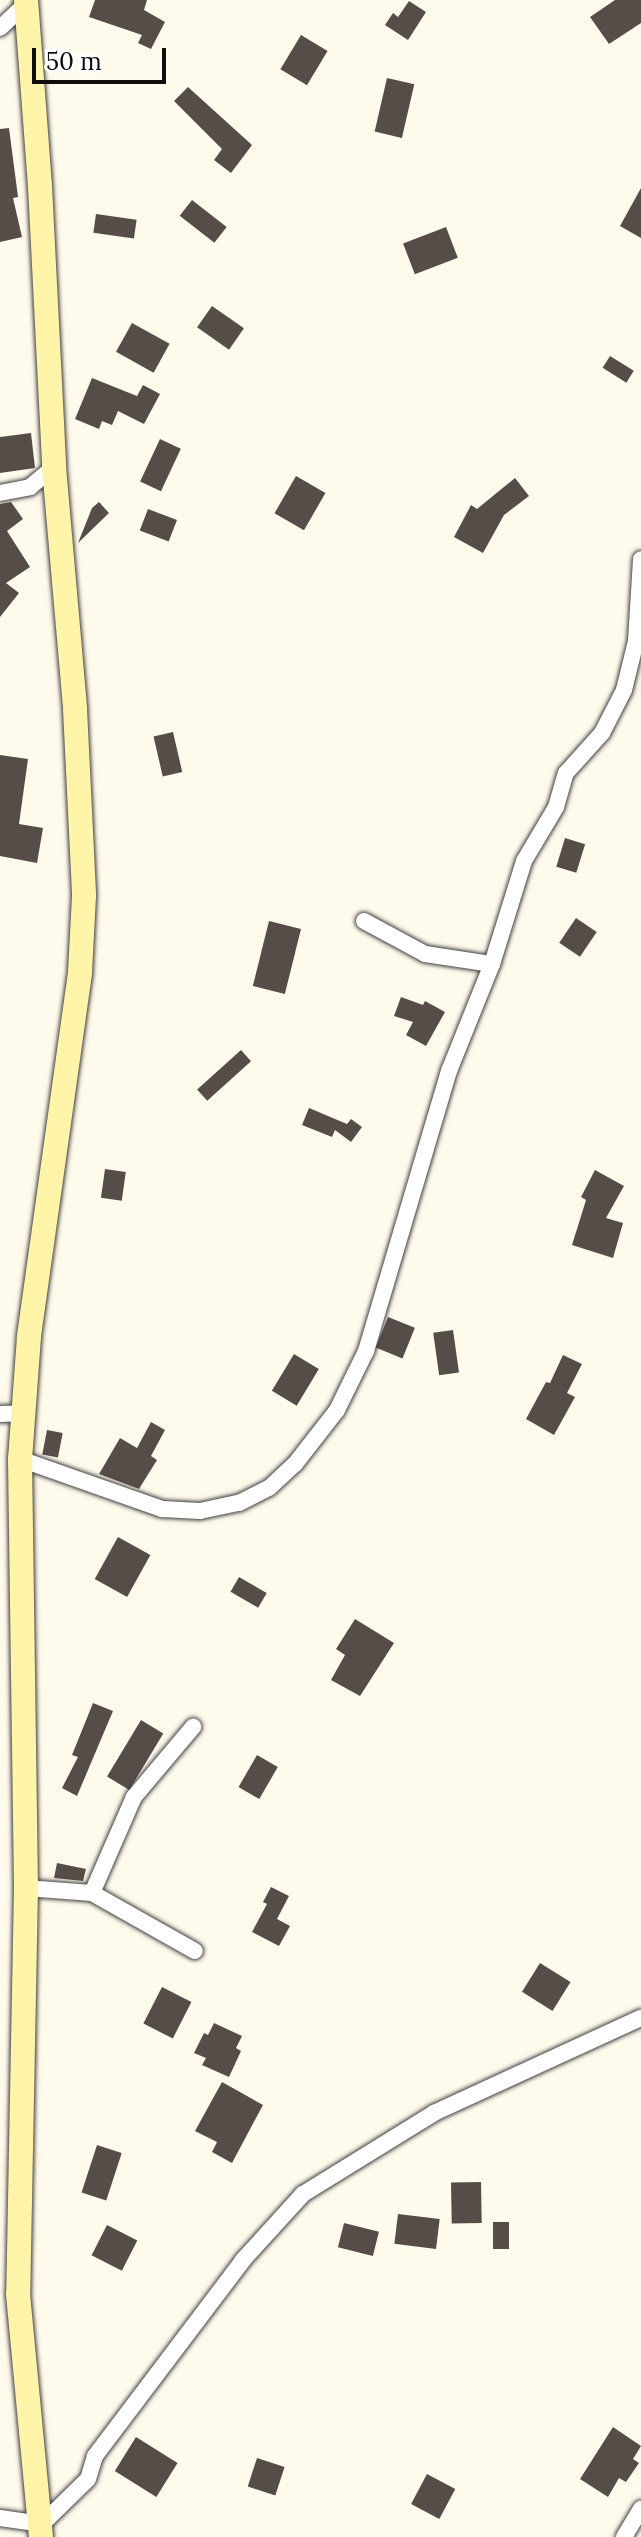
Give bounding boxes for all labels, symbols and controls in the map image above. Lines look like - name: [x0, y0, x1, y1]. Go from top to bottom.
- scale bar: [36, 32, 170, 82]
- text: 50 m: [46, 46, 102, 77]

